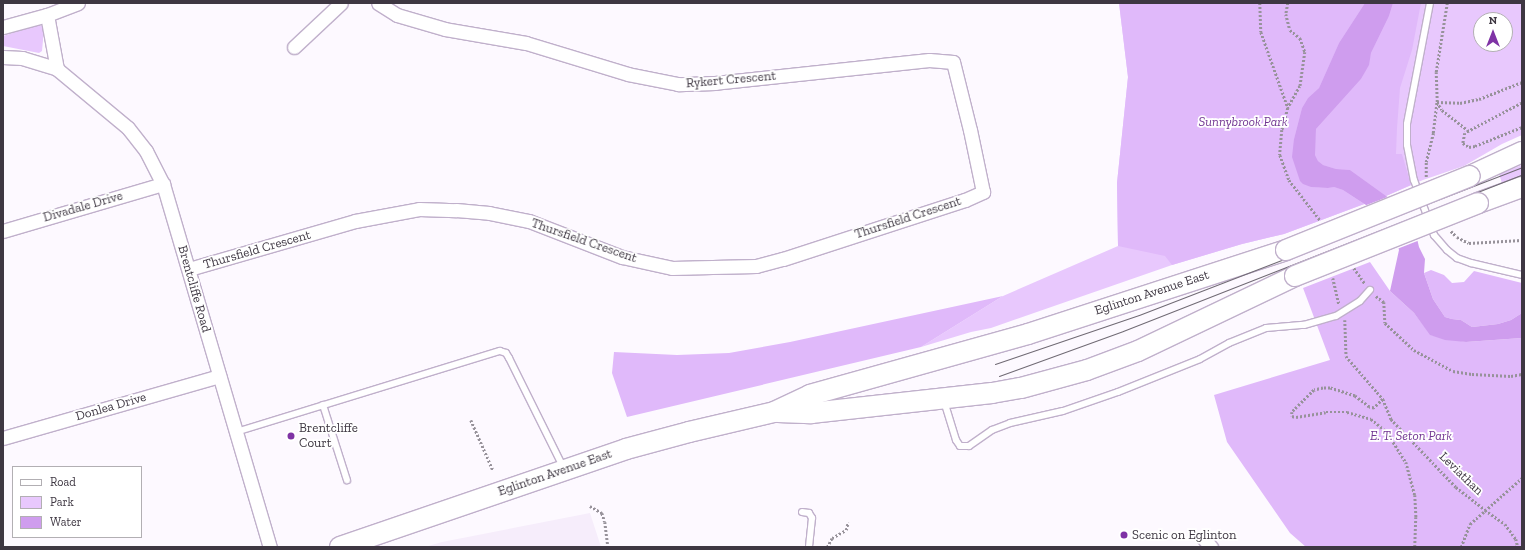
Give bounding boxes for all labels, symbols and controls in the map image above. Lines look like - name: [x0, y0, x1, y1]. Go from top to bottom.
- north arrow: [1473, 12, 1513, 52]
- text: N: [1489, 14, 1497, 27]
- street label: Rykert Crescent: [685, 68, 777, 92]
- park label: Sunnybrook Park: [1198, 114, 1288, 130]
- street label: Divadale Drive: [41, 188, 125, 226]
- street label: Thursfield Crescent: [853, 193, 963, 243]
- street label: Thursfield Crescent: [529, 216, 639, 266]
- street label: Thursfield Crescent: [202, 227, 312, 273]
- street label: Brentcliffe Road: [174, 244, 214, 334]
- street label: Eglinton Avenue East: [1093, 267, 1211, 319]
- street label: Donlea Drive: [74, 389, 148, 425]
- place label: Brentcliffe Court: [299, 421, 358, 452]
- park label: E. T. Seton Park: [1370, 428, 1452, 444]
- marker: Brentcliffe Court: [286, 431, 296, 441]
- street label: Eglinton Avenue East: [496, 446, 614, 500]
- street label: Leviathan: [1436, 449, 1486, 499]
- legend: [12, 466, 142, 538]
- text: Road: [50, 475, 76, 489]
- text: Park: [50, 495, 74, 509]
- text: Water: [50, 515, 82, 529]
- place label: Scenic on Eglinton: [1132, 527, 1236, 543]
- marker: Scenic on Eglinton: [1119, 530, 1129, 540]

